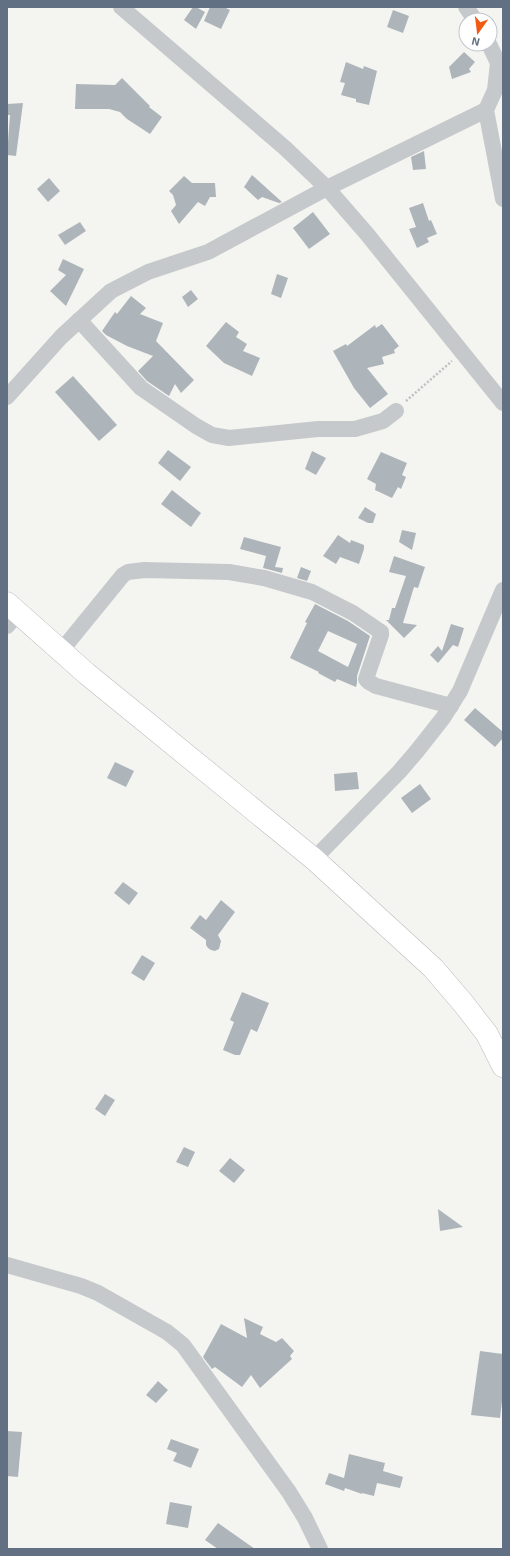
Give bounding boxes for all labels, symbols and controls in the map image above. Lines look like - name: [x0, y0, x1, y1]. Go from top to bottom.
- north arrow: [458, 12, 498, 52]
- text: N: [470, 35, 481, 49]

